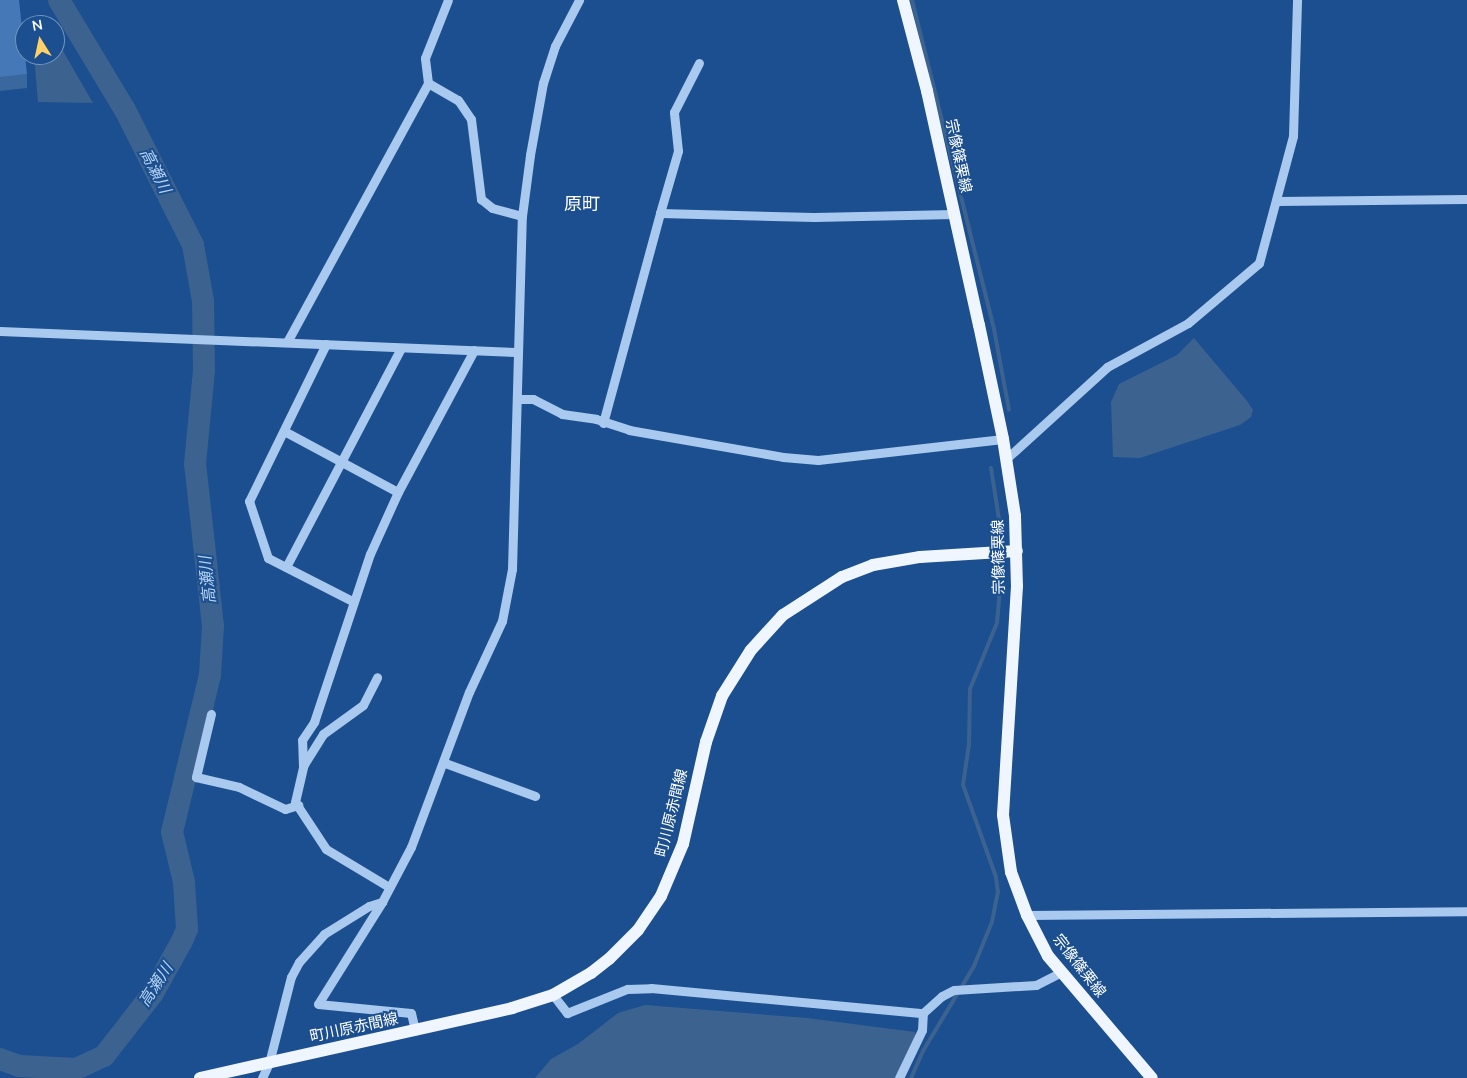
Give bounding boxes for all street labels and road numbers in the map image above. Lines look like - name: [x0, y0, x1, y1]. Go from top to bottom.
- street label: 宗像篠栗線: [941, 117, 975, 195]
- street label: 宗像篠栗線: [989, 519, 1009, 595]
- street label: 町川原赤間線: [652, 767, 692, 859]
- street label: 宗像篠栗線: [1049, 931, 1109, 1001]
- street label: 町川原赤間線: [308, 1010, 400, 1046]

